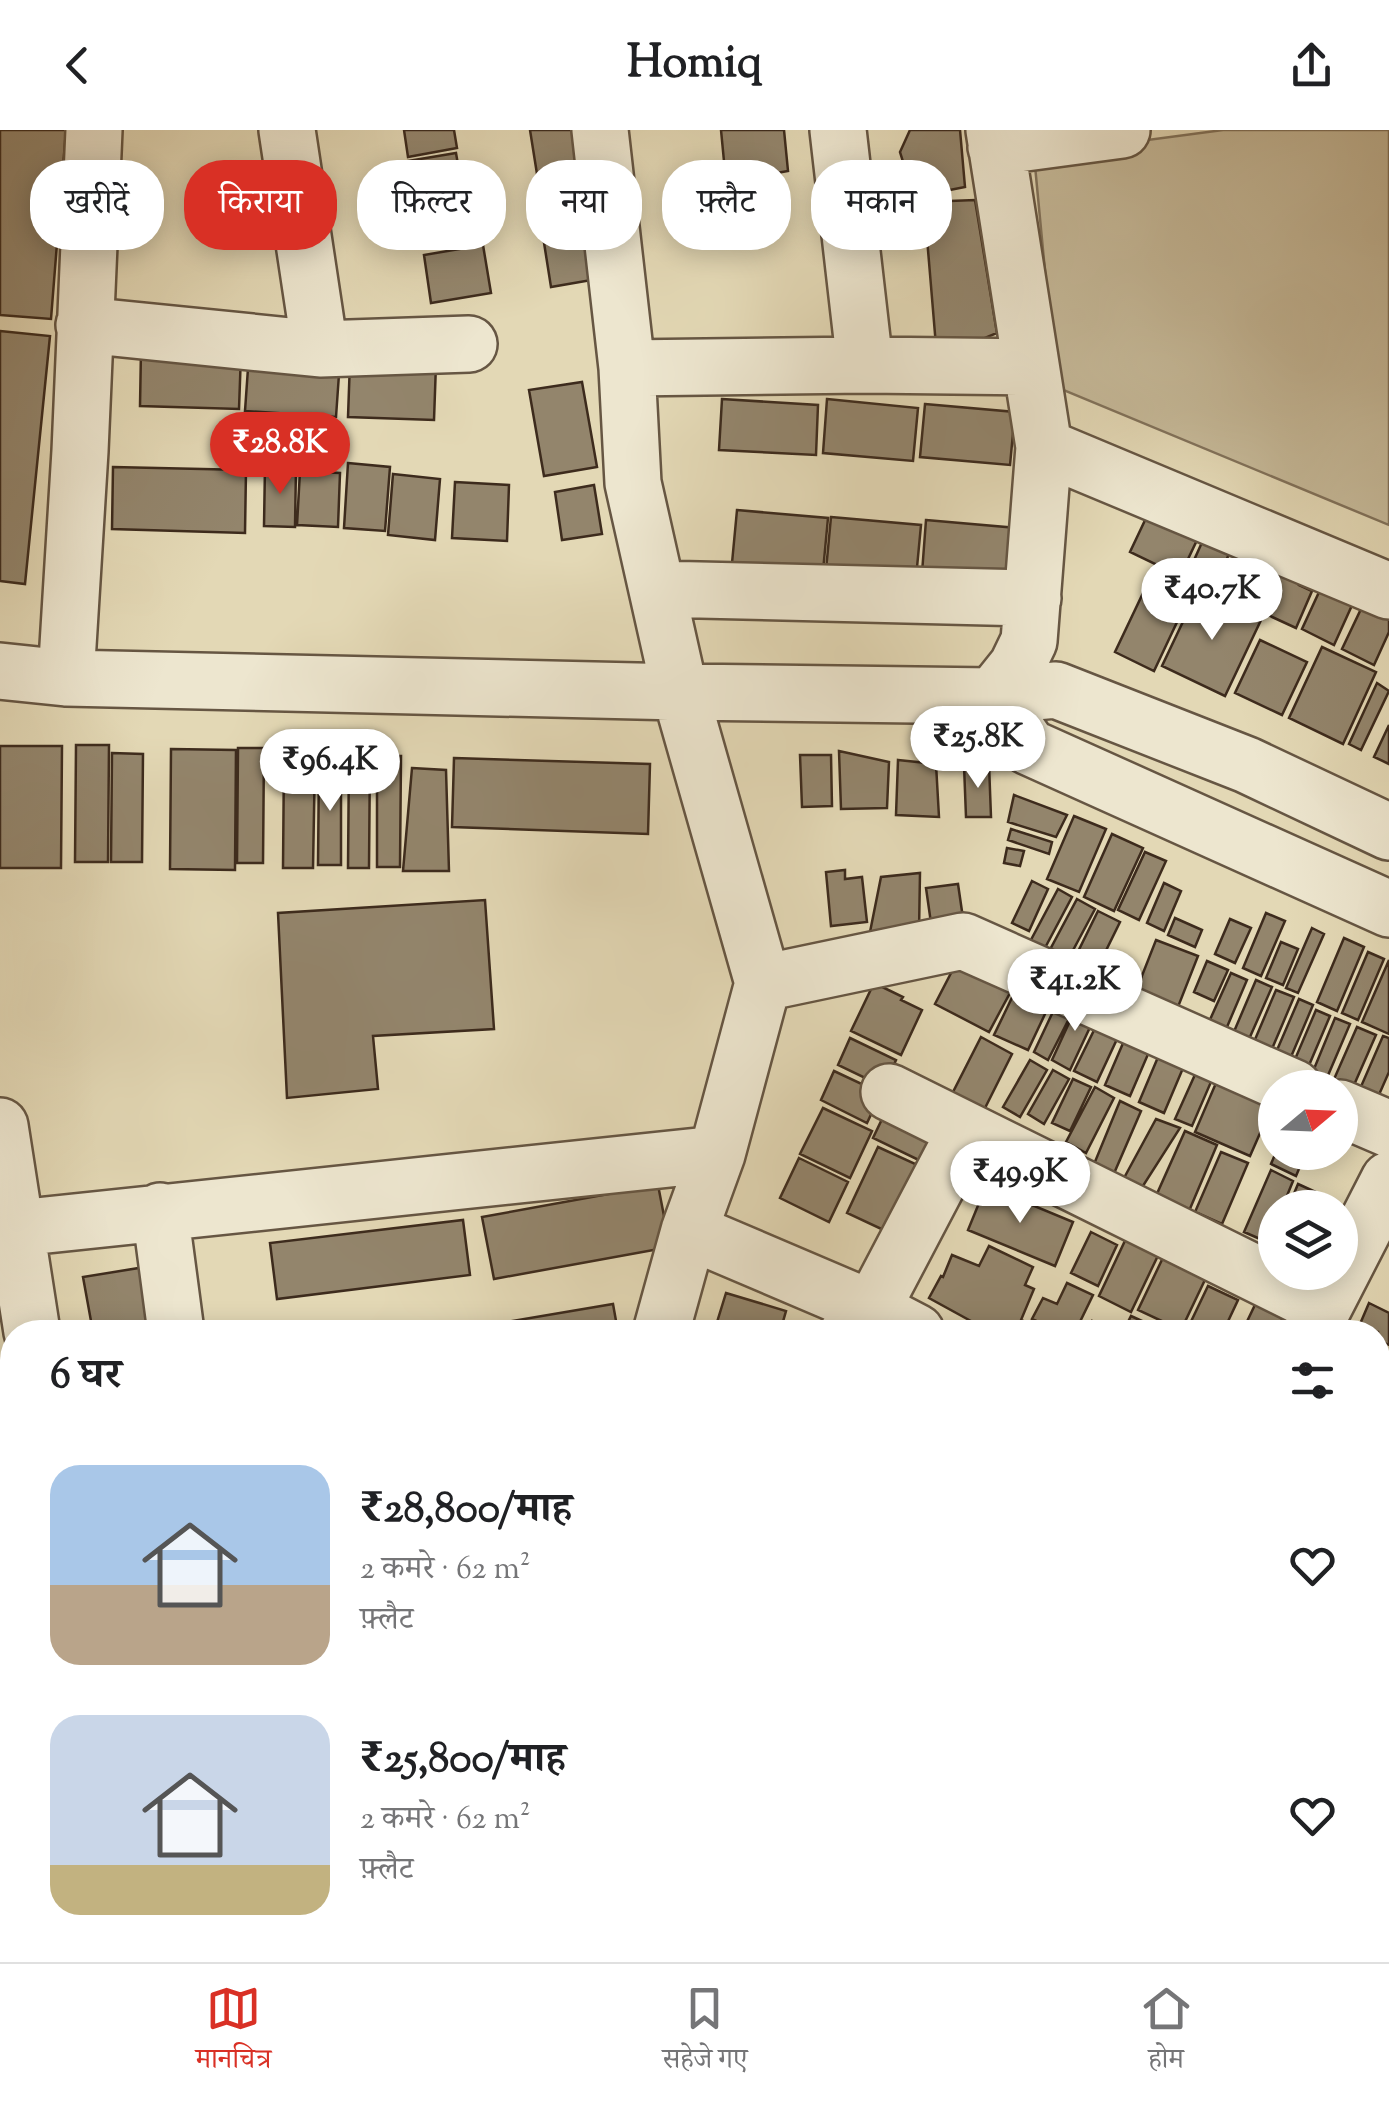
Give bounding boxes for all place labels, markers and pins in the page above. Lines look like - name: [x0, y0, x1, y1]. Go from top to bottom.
- pin: ₹28.8K: [199, 412, 361, 497]
- pin: ₹40.7K: [1131, 558, 1293, 643]
- pin: ₹25.8K: [897, 706, 1059, 791]
- pin: ₹96.4K: [249, 729, 411, 814]
- pin: ₹41.2K: [994, 949, 1156, 1034]
- pin: ₹49.9K: [939, 1141, 1101, 1226]

